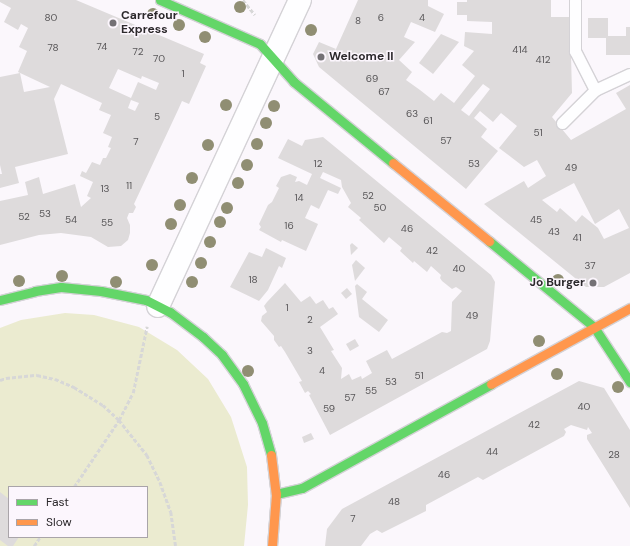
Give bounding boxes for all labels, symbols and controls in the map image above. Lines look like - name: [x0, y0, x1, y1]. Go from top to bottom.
- place label: Carrefour Express: [121, 9, 178, 37]
- house number: 80: [45, 12, 57, 24]
- house number: 6: [378, 12, 384, 24]
- house number: 4: [419, 12, 425, 24]
- house number: 8: [355, 15, 361, 27]
- marker: Carrefour Express: [108, 18, 118, 28]
- house number: 74: [97, 41, 107, 53]
- house number: 78: [47, 42, 59, 54]
- house number: 414: [512, 44, 528, 56]
- house number: 72: [133, 46, 143, 58]
- place label: Welcome II: [329, 50, 393, 64]
- marker: Welcome II: [316, 52, 326, 62]
- house number: 70: [153, 53, 165, 65]
- house number: 412: [536, 54, 550, 66]
- house number: 1: [181, 68, 185, 80]
- house number: 69: [366, 73, 378, 85]
- house number: 67: [378, 86, 390, 98]
- house number: 63: [406, 108, 418, 120]
- house number: 5: [154, 111, 160, 123]
- house number: 61: [423, 115, 433, 127]
- house number: 51: [533, 127, 543, 139]
- house number: 57: [440, 135, 452, 147]
- house number: 7: [133, 136, 139, 148]
- house number: 12: [314, 158, 322, 170]
- house number: 53: [468, 158, 480, 170]
- house number: 49: [565, 162, 577, 174]
- house number: 11: [126, 180, 132, 192]
- house number: 13: [100, 183, 110, 195]
- house number: 52: [362, 190, 374, 202]
- house number: 14: [294, 192, 304, 204]
- house number: 50: [374, 202, 386, 214]
- house number: 53: [39, 208, 51, 220]
- house number: 52: [18, 211, 30, 223]
- house number: 54: [65, 214, 77, 226]
- house number: 45: [530, 214, 542, 226]
- house number: 55: [101, 217, 113, 229]
- house number: 16: [284, 220, 294, 232]
- house number: 46: [401, 223, 413, 235]
- house number: 43: [548, 226, 560, 238]
- house number: 41: [572, 232, 582, 244]
- house number: 42: [426, 245, 438, 257]
- house number: 37: [584, 260, 596, 272]
- house number: 40: [453, 263, 465, 275]
- house number: 18: [248, 274, 258, 286]
- place label: Jo Burger: [530, 276, 585, 290]
- marker: Jo Burger: [588, 278, 598, 288]
- house number: 1: [285, 302, 289, 314]
- house number: 49: [466, 310, 478, 322]
- house number: 2: [307, 314, 313, 326]
- house number: 3: [307, 345, 313, 357]
- house number: 4: [319, 365, 325, 377]
- house number: 51: [414, 370, 424, 382]
- house number: 53: [385, 376, 397, 388]
- house number: 55: [365, 385, 377, 397]
- house number: 57: [344, 392, 356, 404]
- house number: 40: [578, 401, 590, 413]
- house number: 59: [323, 403, 335, 415]
- house number: 42: [528, 419, 540, 431]
- house number: 44: [486, 446, 498, 458]
- house number: 28: [608, 449, 620, 461]
- house number: 46: [438, 469, 450, 481]
- legend: [8, 486, 148, 538]
- text: Fast: [46, 494, 69, 510]
- house number: 48: [388, 496, 400, 508]
- house number: 7: [350, 513, 356, 525]
- text: Slow: [46, 514, 72, 530]

